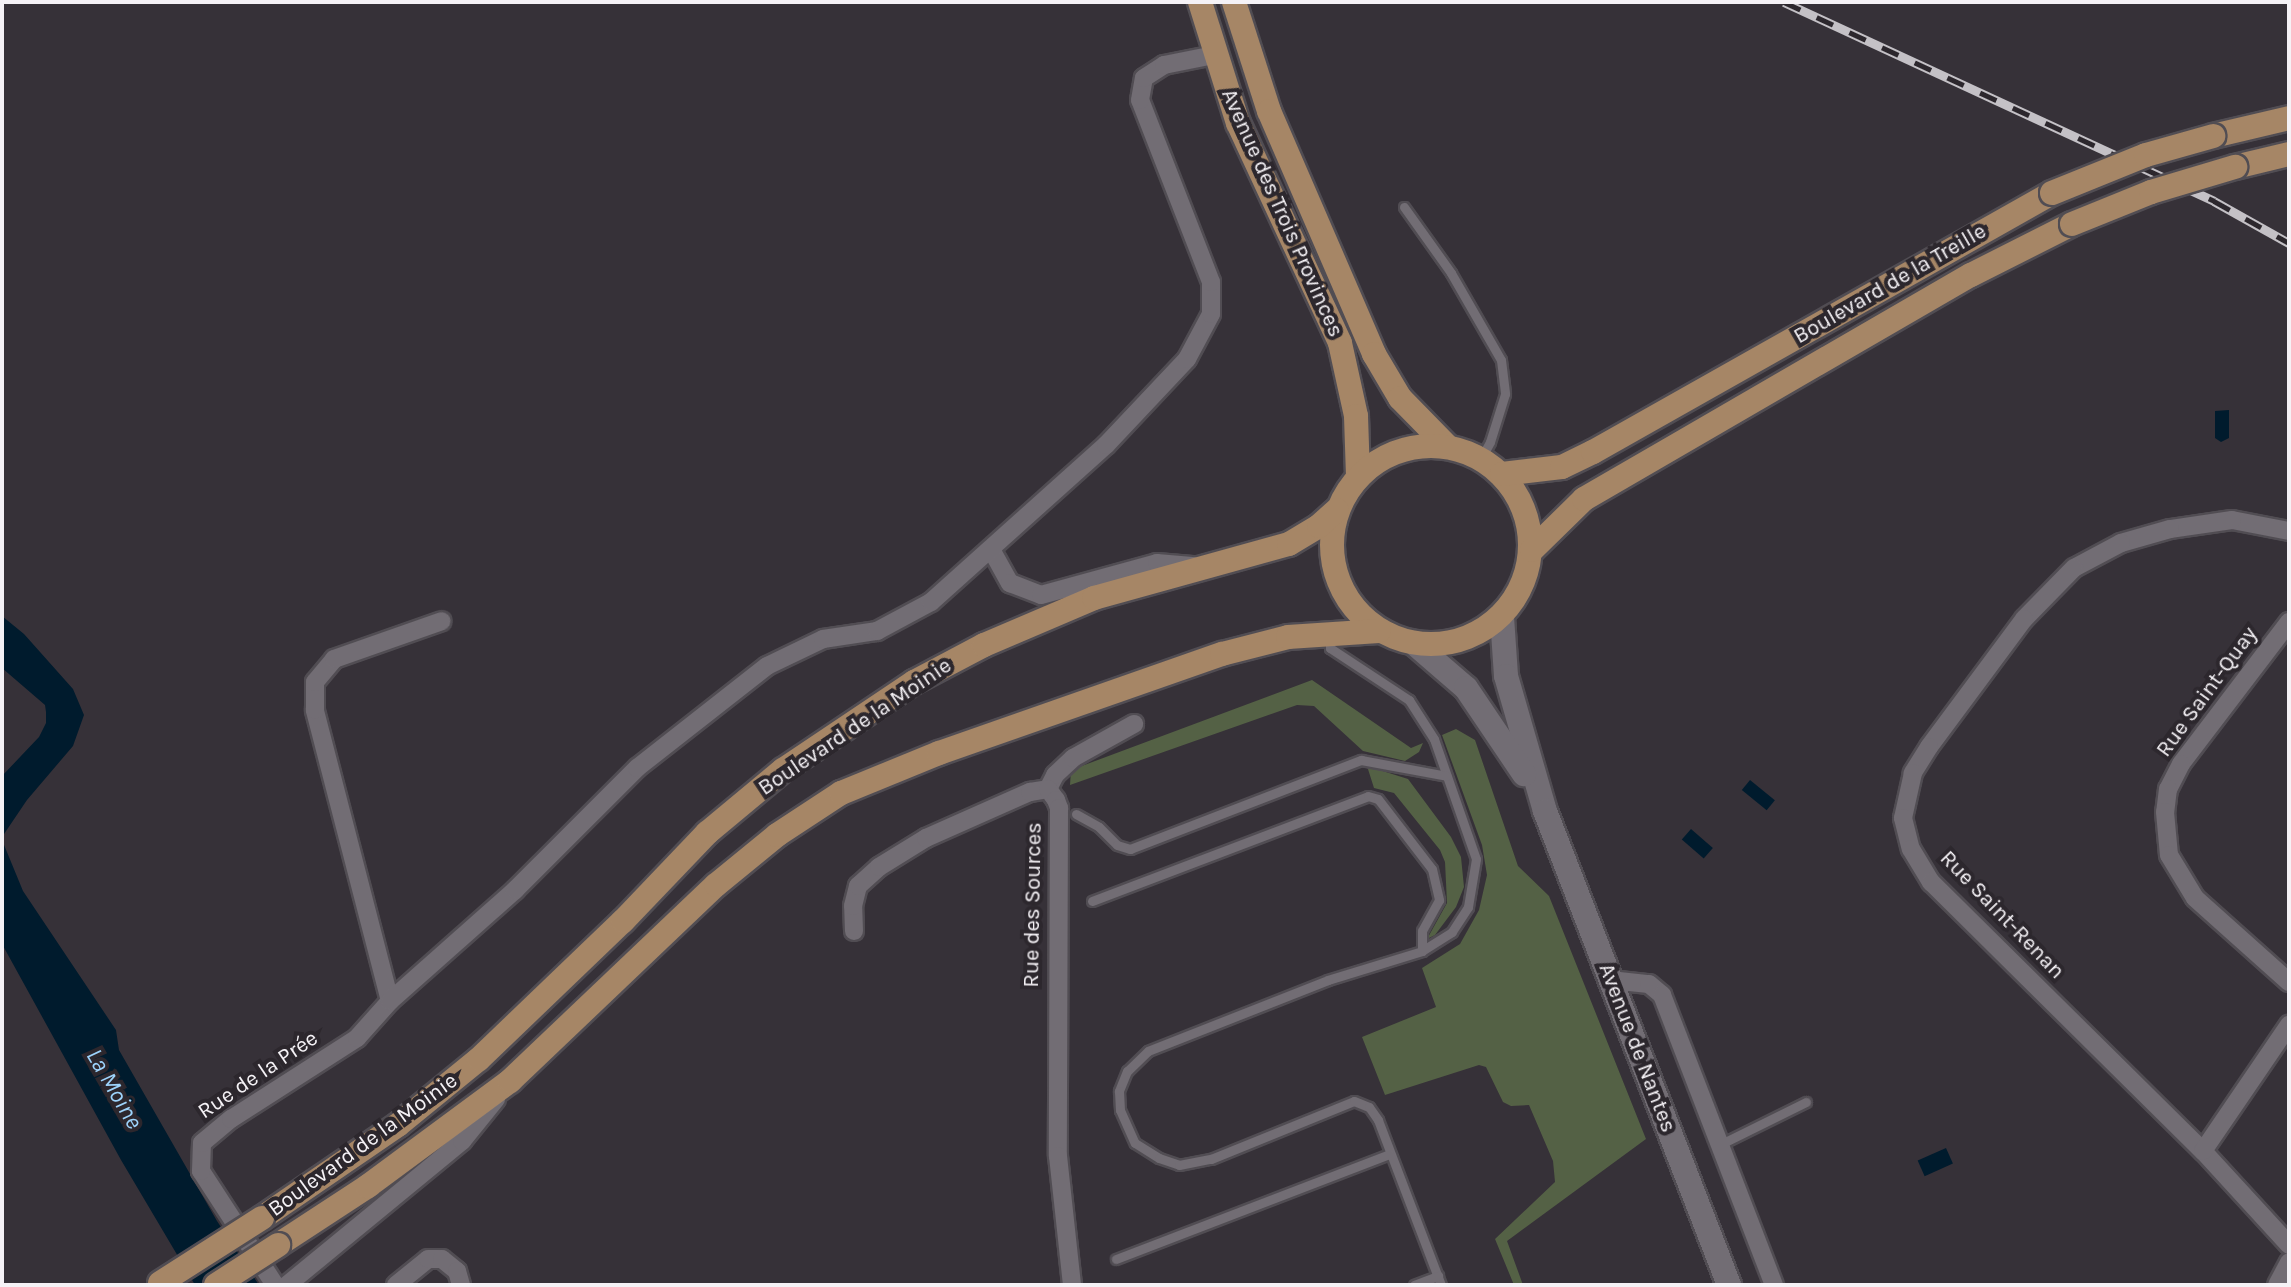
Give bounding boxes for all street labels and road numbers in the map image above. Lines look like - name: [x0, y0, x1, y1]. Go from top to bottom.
- street label: Avenue des Trois Provinces: [1215, 85, 1349, 341]
- street label: Boulevard de la Treille: [1789, 218, 1991, 350]
- street label: Rue Saint-Quay: [2151, 622, 2263, 762]
- street label: Boulevard de la Moinie: [753, 653, 957, 801]
- street label: Rue des Sources: [1018, 822, 1048, 988]
- street label: Rue Saint-Renan: [1934, 845, 2070, 985]
- street label: Avenue de Nantes: [1593, 960, 1681, 1136]
- street label: Rue de la Prée: [193, 1025, 323, 1125]
- street label: Boulevard de la Moinie: [263, 1068, 463, 1222]

